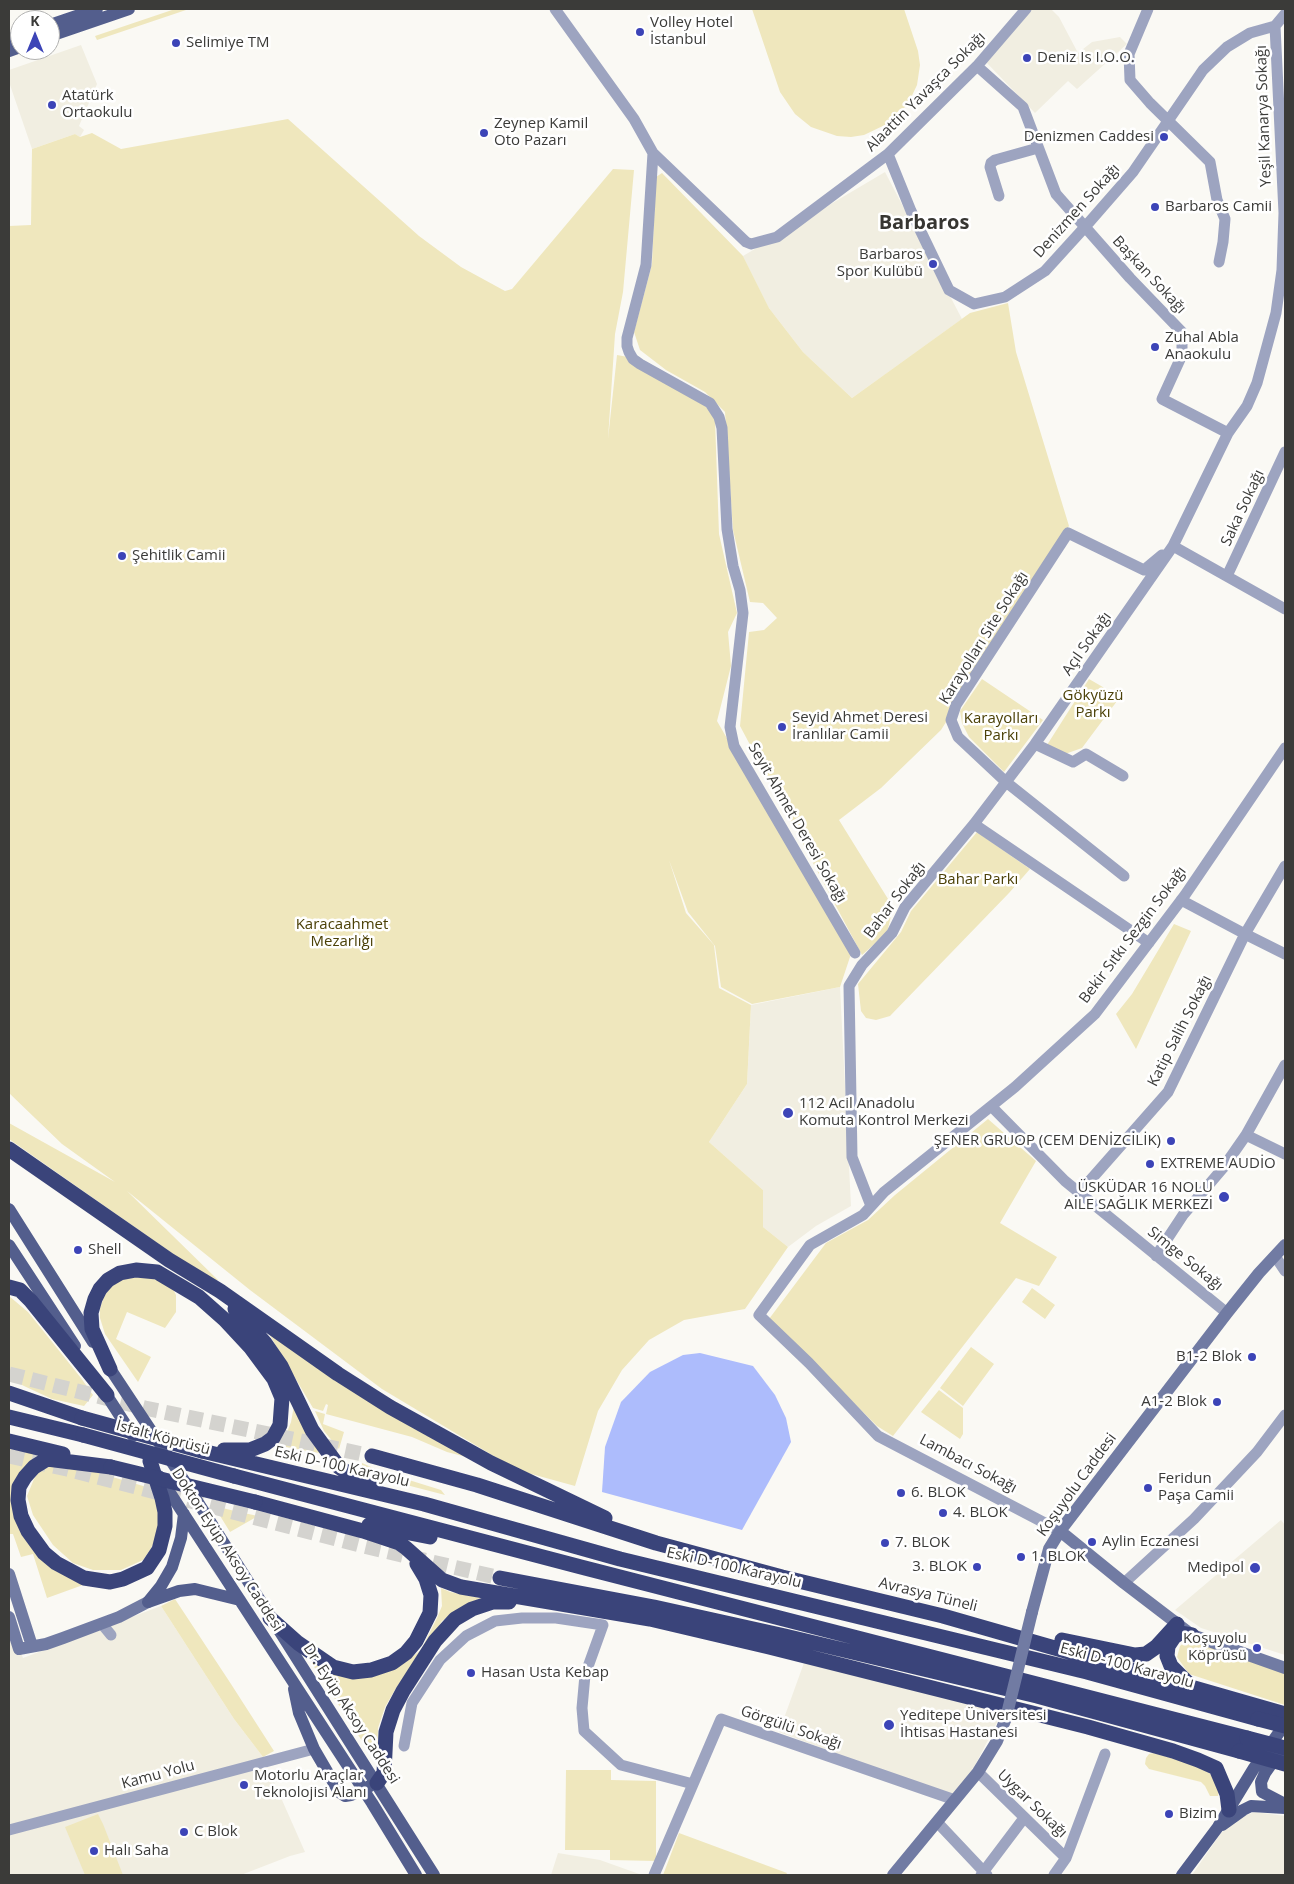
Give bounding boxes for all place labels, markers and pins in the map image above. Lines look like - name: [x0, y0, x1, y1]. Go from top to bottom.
- place label: Volley Hotel İstanbul: [650, 14, 733, 49]
- marker: Volley Hotel İstanbul: [634, 26, 646, 38]
- place label: Selimiye TM: [186, 34, 269, 52]
- marker: Selimiye TM: [170, 37, 182, 49]
- place label: Deniz Is I.O.O.: [1037, 49, 1135, 67]
- marker: Deniz Is I.O.O.: [1021, 52, 1033, 64]
- place label: Atatürk Ortaokulu: [62, 87, 133, 122]
- marker: Atatürk Ortaokulu: [46, 99, 58, 111]
- place label: Zeynep Kamil Oto Pazarı: [494, 115, 588, 150]
- marker: Zeynep Kamil Oto Pazarı: [478, 127, 490, 139]
- place label: Denizmen Caddesi: [1024, 128, 1154, 146]
- marker: Denizmen Caddesi: [1158, 131, 1170, 143]
- place label: Barbaros Camii: [1165, 198, 1272, 216]
- marker: Barbaros Camii: [1149, 201, 1161, 213]
- place label: Barbaros Spor Kulübü: [837, 246, 923, 281]
- marker: Barbaros Spor Kulübü: [927, 258, 939, 270]
- place label: Zuhal Abla Anaokulu: [1165, 329, 1239, 364]
- marker: Zuhal Abla Anaokulu: [1149, 341, 1161, 353]
- place label: Şehitlik Camii: [132, 547, 226, 565]
- marker: Şehitlik Camii: [116, 550, 128, 562]
- place label: Seyid Ahmet Deresi İranlılar Camii: [792, 709, 928, 744]
- marker: Seyid Ahmet Deresi İranlılar Camii: [776, 721, 788, 733]
- place label: 112 Acil Anadolu Komuta Kontrol Merkezi: [799, 1095, 969, 1130]
- marker: 112 Acil Anadolu Komuta Kontrol Merkezi: [781, 1106, 795, 1120]
- place label: ŞENER GRUOP (CEM DENİZCİLİK): [934, 1132, 1161, 1150]
- marker: ŞENER GRUOP (CEM DENİZCİLİK): [1165, 1135, 1177, 1147]
- place label: EXTREME AUDİO: [1160, 1155, 1276, 1173]
- marker: EXTREME AUDİO: [1144, 1158, 1156, 1170]
- place label: ÜSKÜDAR 16 NOLU AİLE SAĞLIK MERKEZİ: [1064, 1179, 1213, 1214]
- marker: ÜSKÜDAR 16 NOLU AİLE SAĞLIK MERKEZİ: [1217, 1190, 1231, 1204]
- place label: Shell: [88, 1241, 121, 1259]
- marker: Shell: [72, 1244, 84, 1256]
- place label: B1-2 Blok: [1176, 1348, 1242, 1366]
- marker: B1-2 Blok: [1246, 1351, 1258, 1363]
- place label: A1-2 Blok: [1141, 1393, 1207, 1411]
- marker: A1-2 Blok: [1211, 1396, 1223, 1408]
- place label: Feridun Paşa Camii: [1158, 1470, 1234, 1505]
- marker: Feridun Paşa Camii: [1142, 1482, 1154, 1494]
- place label: 6. BLOK: [911, 1484, 966, 1502]
- marker: 6. BLOK: [895, 1487, 907, 1499]
- place label: 4. BLOK: [953, 1504, 1008, 1522]
- marker: 4. BLOK: [937, 1507, 949, 1519]
- place label: Aylin Eczanesi: [1102, 1533, 1199, 1551]
- place label: 7. BLOK: [895, 1534, 950, 1552]
- marker: Aylin Eczanesi: [1086, 1536, 1098, 1548]
- marker: 7. BLOK: [879, 1537, 891, 1549]
- place label: 1. BLOK: [1031, 1548, 1086, 1566]
- marker: 1. BLOK: [1015, 1551, 1027, 1563]
- place label: 3. BLOK: [912, 1558, 967, 1576]
- place label: Medipol: [1187, 1559, 1244, 1577]
- marker: 3. BLOK: [971, 1561, 983, 1573]
- marker: Medipol: [1248, 1561, 1262, 1575]
- place label: Koşuyolu Köprüsü: [1183, 1630, 1247, 1665]
- marker: Koşuyolu Köprüsü: [1251, 1642, 1263, 1654]
- place label: Hasan Usta Kebap: [481, 1664, 609, 1682]
- marker: Hasan Usta Kebap: [465, 1667, 477, 1679]
- place label: Yeditepe Üniversitesi İhtisas Hastanesi: [900, 1707, 1047, 1742]
- marker: Yeditepe Üniversitesi İhtisas Hastanesi: [882, 1718, 896, 1732]
- place label: Motorlu Araçlar Teknolojisi Alanı: [254, 1767, 367, 1802]
- marker: Motorlu Araçlar Teknolojisi Alanı: [238, 1779, 250, 1791]
- place label: Bizim: [1179, 1805, 1217, 1823]
- marker: Bizim: [1163, 1808, 1175, 1820]
- place label: C Blok: [194, 1823, 238, 1841]
- marker: C Blok: [178, 1826, 190, 1838]
- place label: Halı Saha: [104, 1842, 169, 1860]
- marker: Halı Saha: [88, 1845, 100, 1857]

